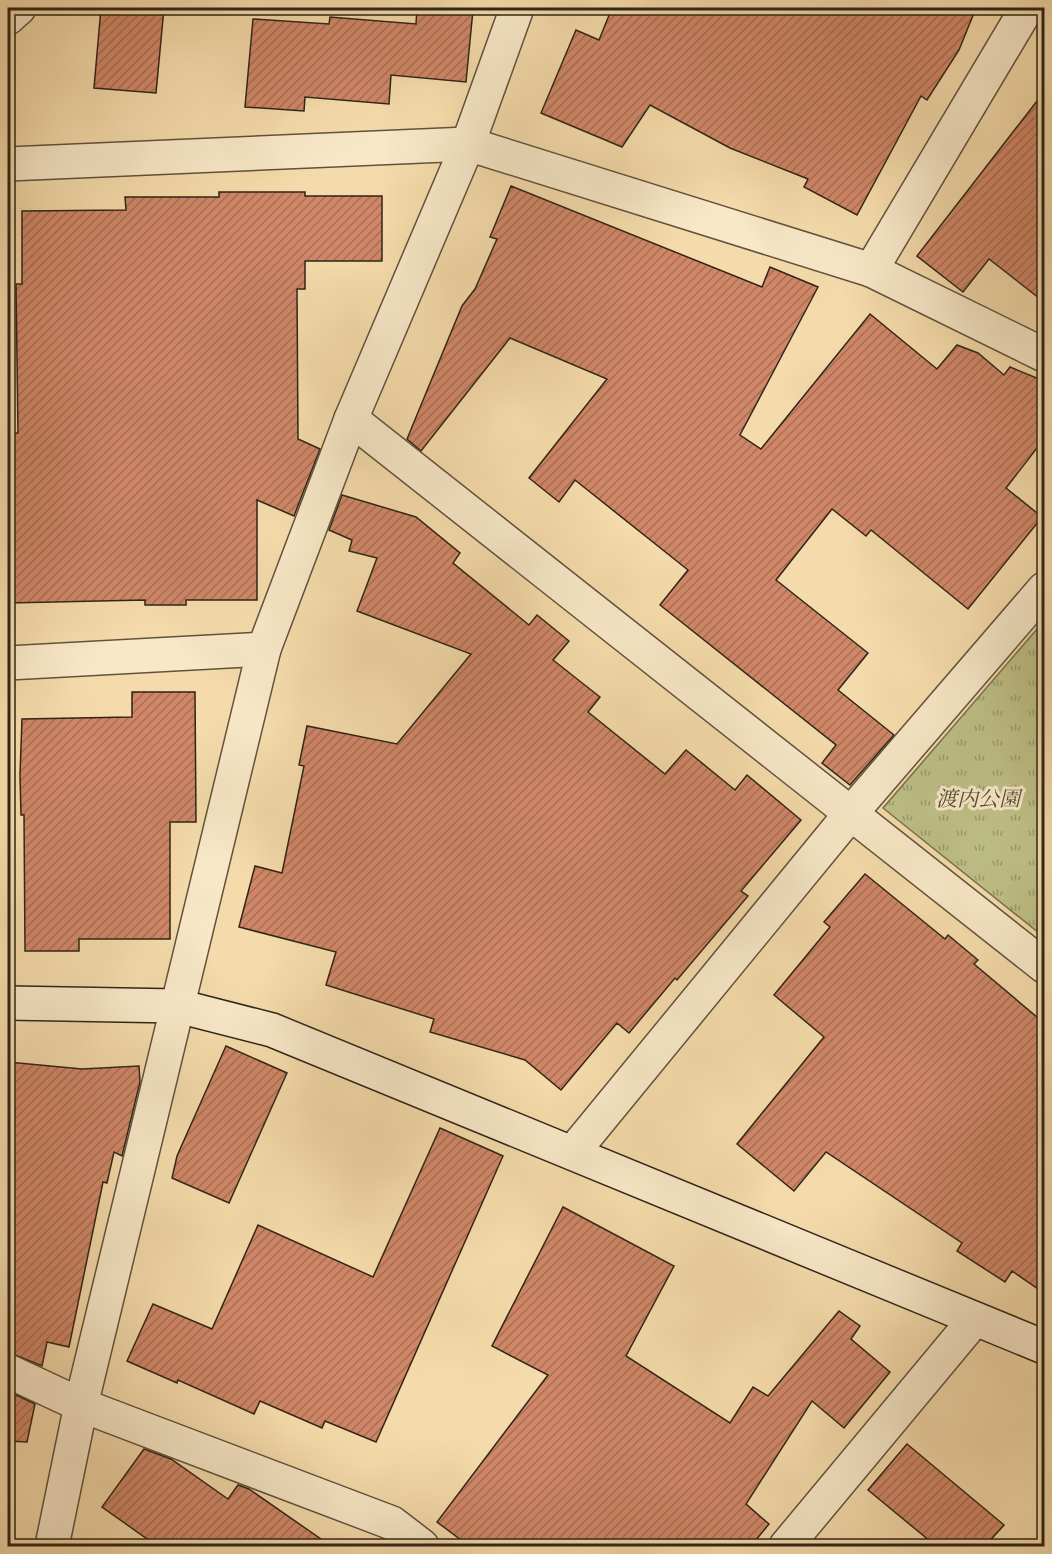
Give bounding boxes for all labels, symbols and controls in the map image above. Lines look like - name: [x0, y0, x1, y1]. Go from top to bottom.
- park label: 渡内公園: [936, 785, 1023, 813]

